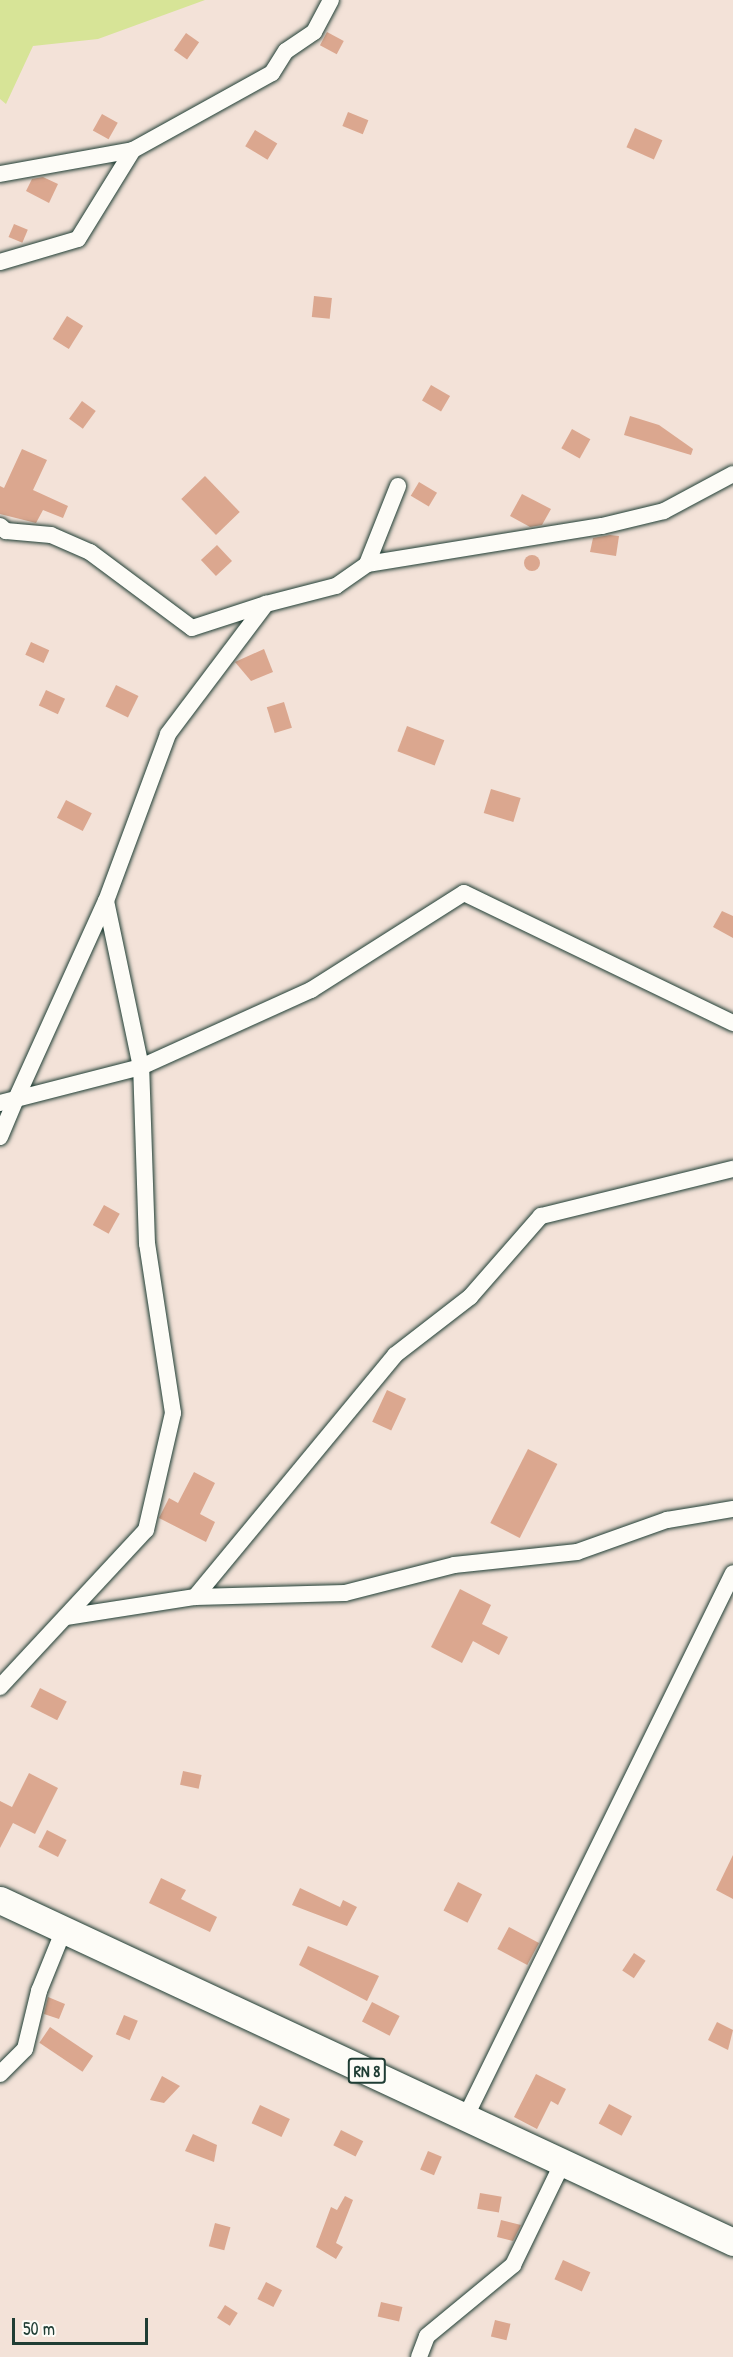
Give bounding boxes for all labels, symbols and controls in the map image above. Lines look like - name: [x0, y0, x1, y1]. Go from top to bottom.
- road number: RN 8: [348, 2058, 386, 2084]
- scale bar: [15, 2306, 152, 2344]
- text: 50 m: [23, 2316, 55, 2341]

